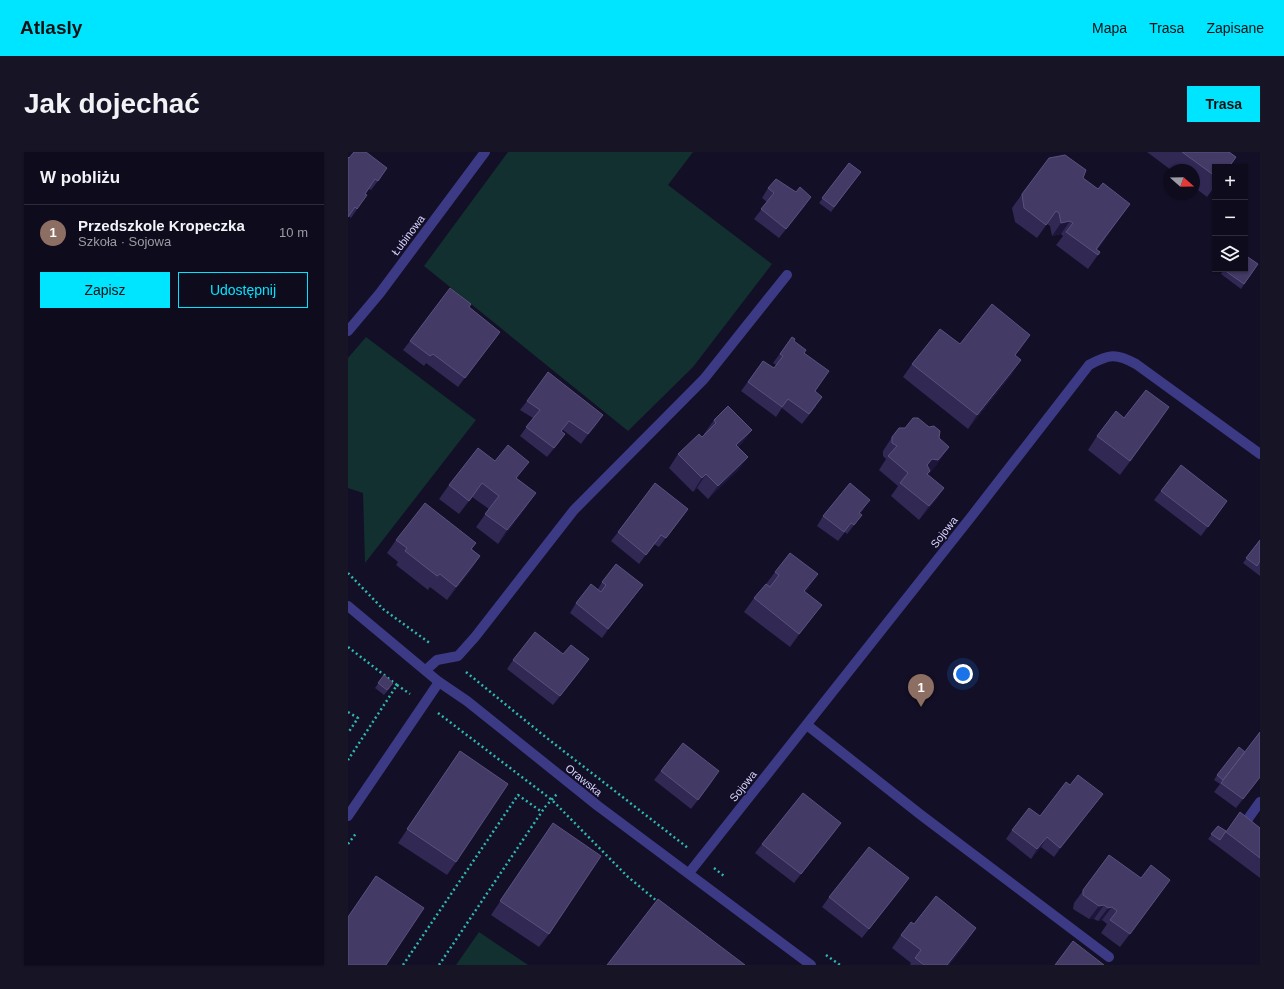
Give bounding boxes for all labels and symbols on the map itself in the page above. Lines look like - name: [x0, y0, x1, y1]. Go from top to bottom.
- north arrow: [1164, 164, 1200, 200]
- street label: Łubinowa: [389, 212, 427, 257]
- street label: Sojowa: [928, 513, 960, 550]
- your location: [953, 664, 973, 684]
- pin: 1: [908, 674, 934, 707]
- street label: Orawska: [563, 762, 605, 799]
- street label: Sojowa: [727, 768, 760, 804]

